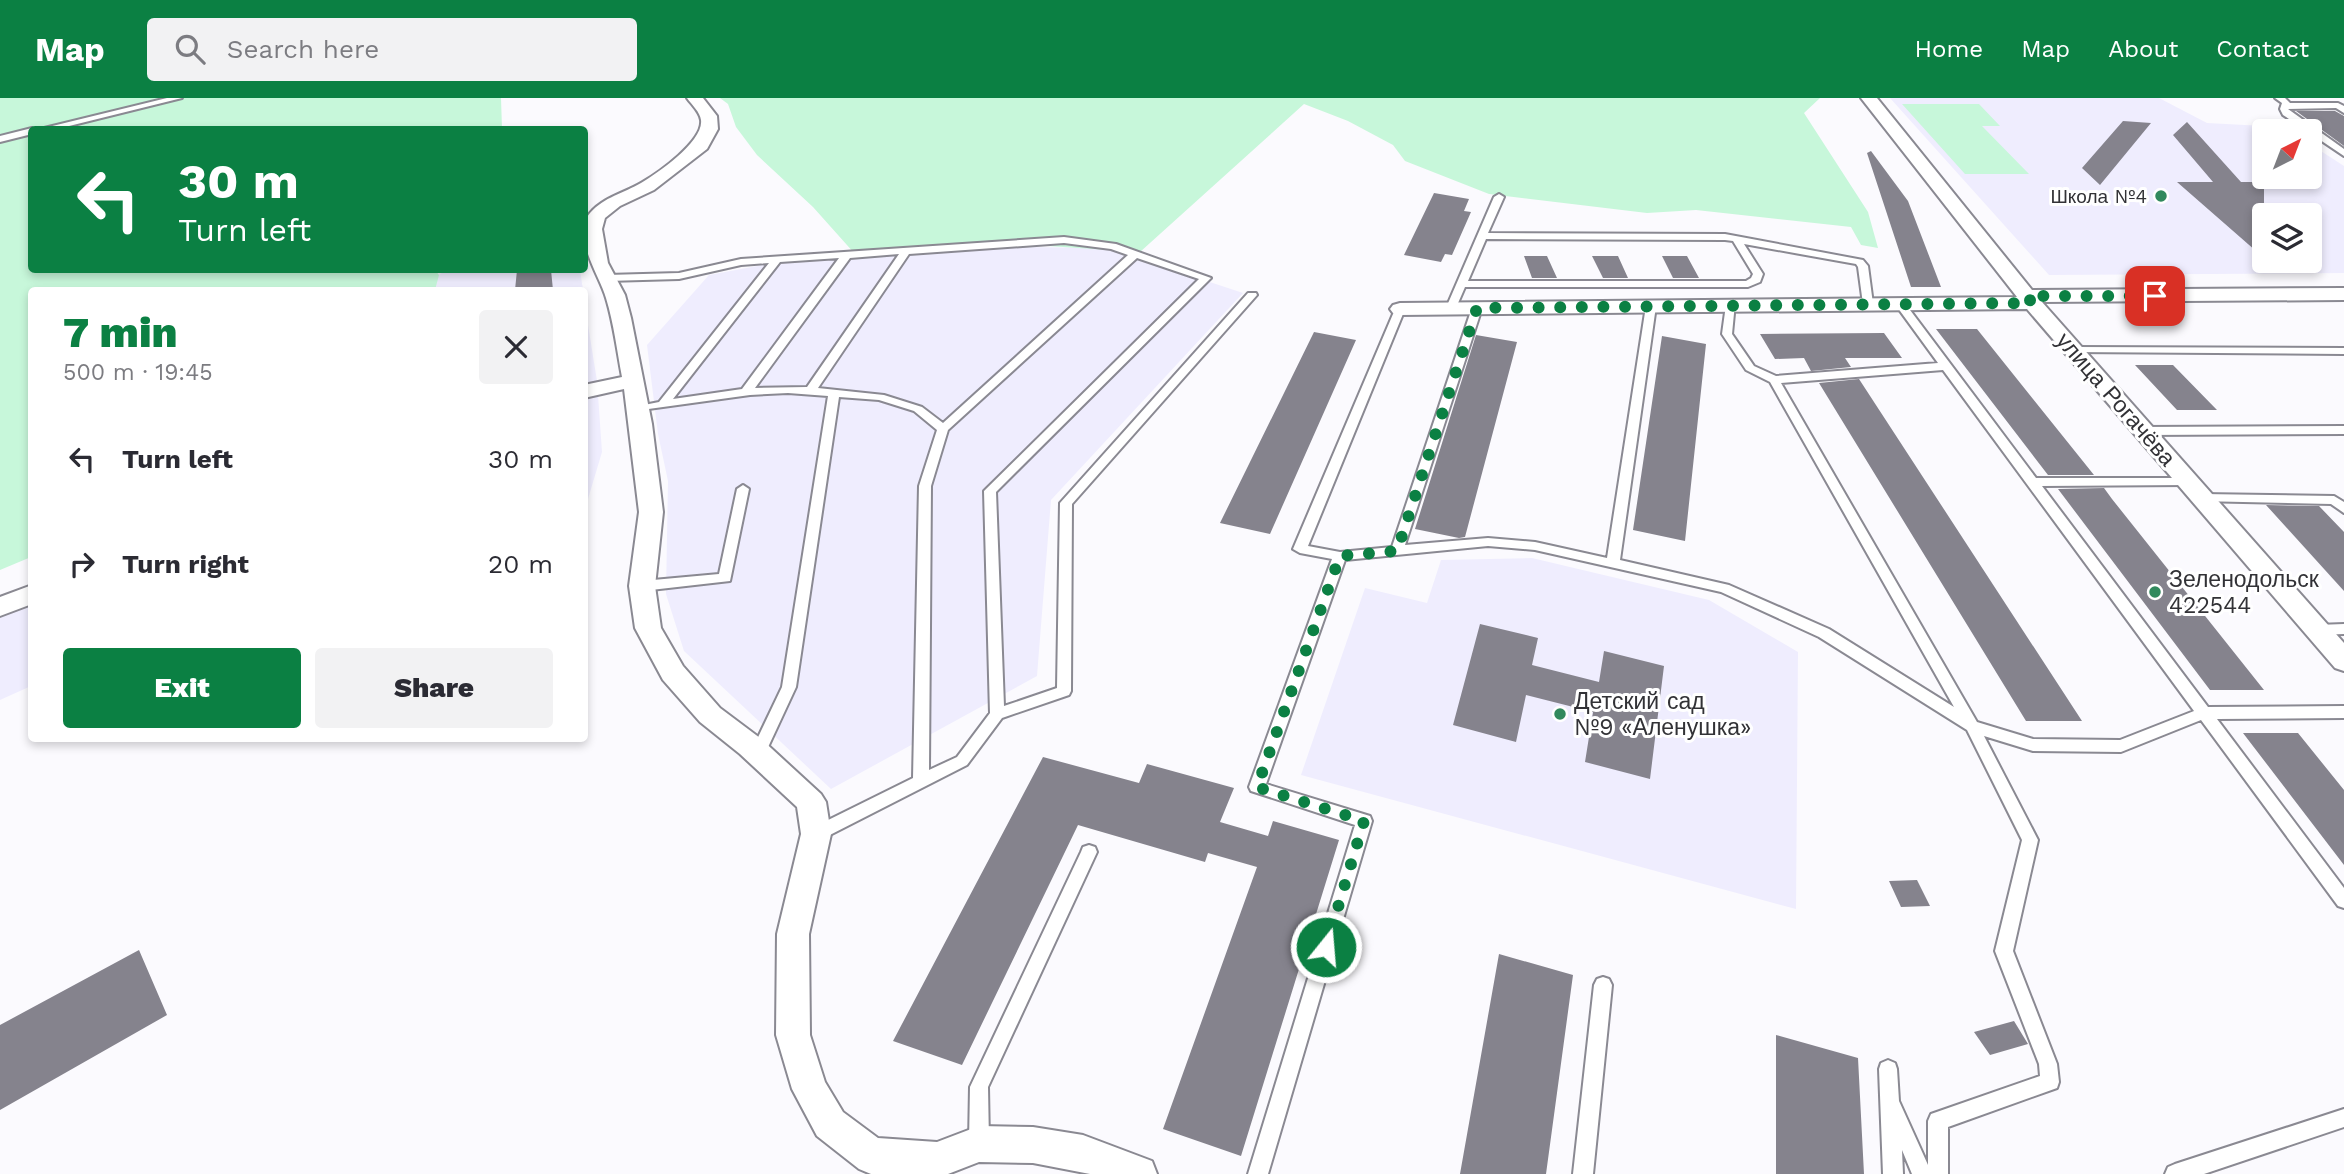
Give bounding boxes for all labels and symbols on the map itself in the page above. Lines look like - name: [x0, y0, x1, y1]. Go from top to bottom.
- north arrow: [2252, 119, 2322, 189]
- place label: Школа №4: [2050, 185, 2147, 208]
- marker: Школа №4: [2153, 188, 2169, 204]
- pin: [2125, 266, 2185, 326]
- street label: улица Рогачёва: [2050, 327, 2181, 472]
- place label: Зеленодольск 422544: [2169, 566, 2320, 619]
- marker: Зеленодольск 422544: [2147, 584, 2163, 600]
- place label: Детский сад №9 «Аленушка»: [1574, 688, 1751, 741]
- marker: Детский сад №9 «Аленушка»: [1552, 706, 1568, 722]
- position arrow: [1289, 910, 1363, 984]

